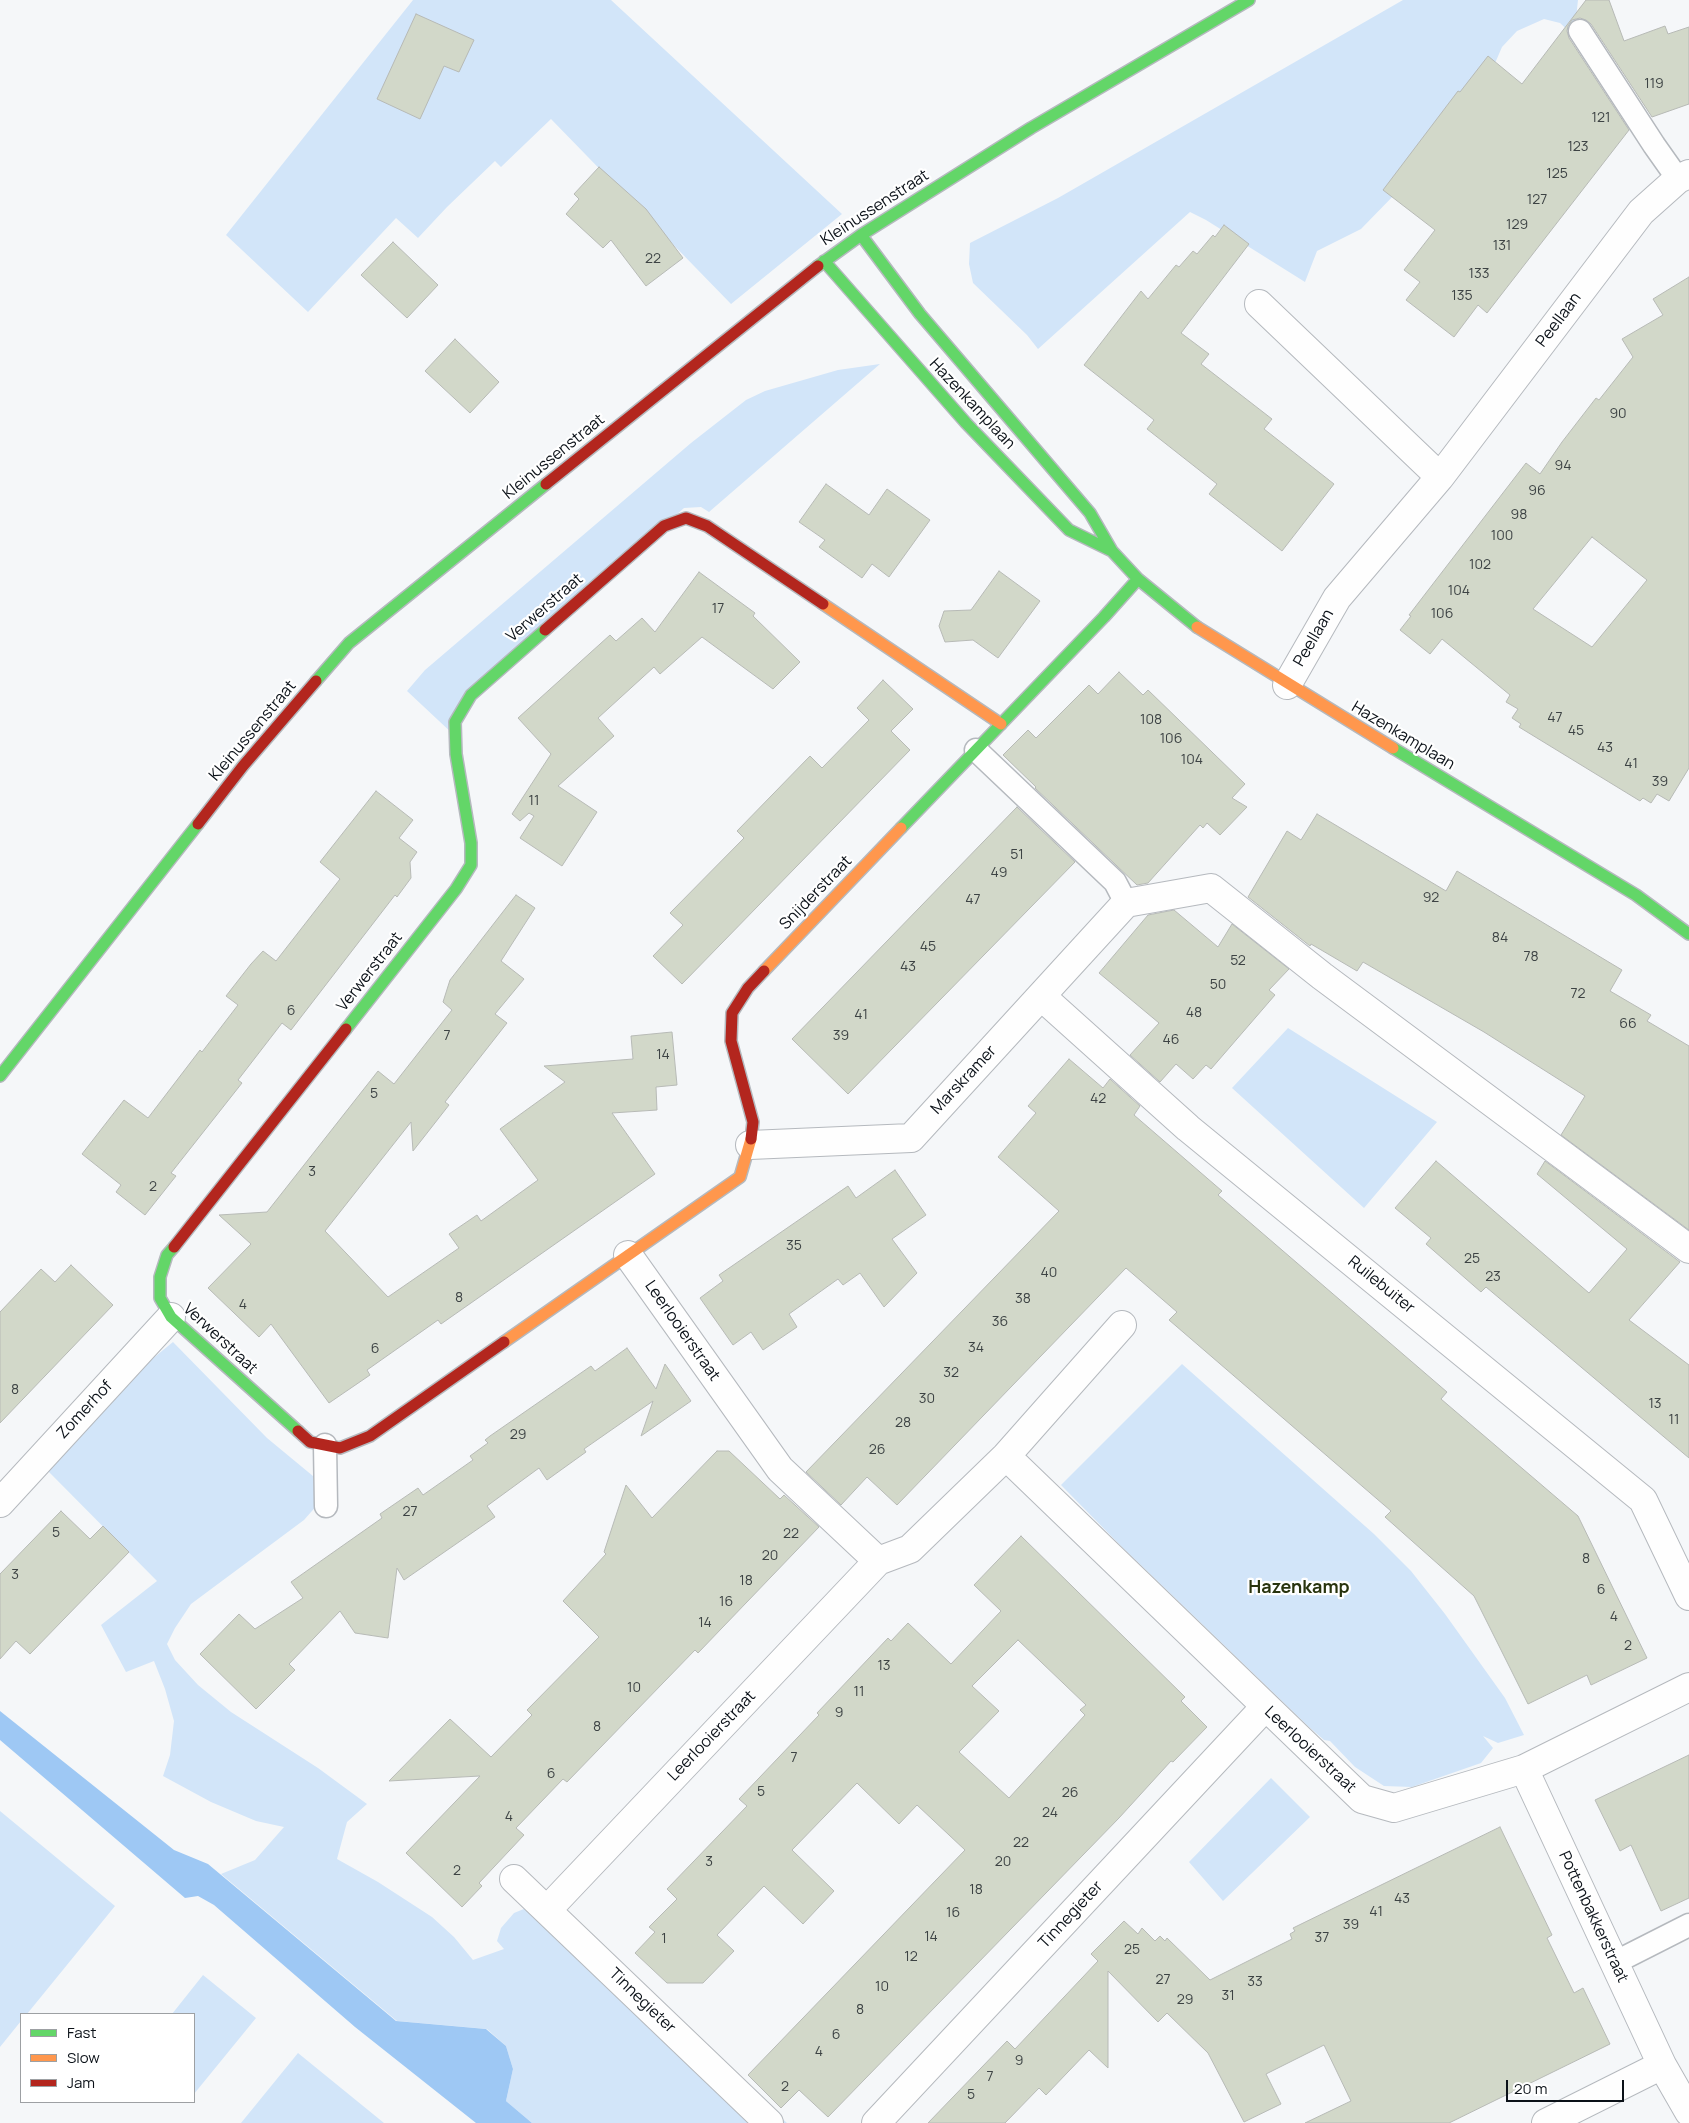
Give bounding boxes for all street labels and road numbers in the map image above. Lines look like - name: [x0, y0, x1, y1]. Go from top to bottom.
- street label: Kleinussenstraat: [817, 166, 933, 250]
- street label: Peellaan: [1532, 289, 1586, 351]
- street label: Hazenkamplaan: [925, 355, 1019, 453]
- street label: Kleinussenstraat: [499, 410, 609, 504]
- street label: Verwerstraat: [503, 570, 587, 646]
- street label: Peellaan: [1290, 606, 1338, 670]
- street label: Kleinussenstraat: [205, 677, 301, 785]
- street label: Hazenkamplaan: [1348, 698, 1458, 774]
- street label: Snijderstraat: [776, 852, 856, 934]
- street label: Verwerstraat: [333, 929, 407, 1015]
- street label: Marskramer: [927, 1042, 1001, 1118]
- street label: Ruilebuiter: [1344, 1252, 1418, 1318]
- street label: Leerlooierstraat: [640, 1277, 724, 1385]
- street label: Verwerstraat: [179, 1300, 261, 1378]
- street label: Zomerhof: [53, 1377, 117, 1443]
- street label: Leerlooierstraat: [664, 1687, 760, 1785]
- street label: Leerlooierstraat: [1260, 1703, 1360, 1797]
- street label: Pottenbakkerstraat: [1554, 1848, 1632, 1986]
- street label: Tinnegieter: [1035, 1877, 1107, 1953]
- street label: Tinnegieter: [605, 1964, 679, 2038]

